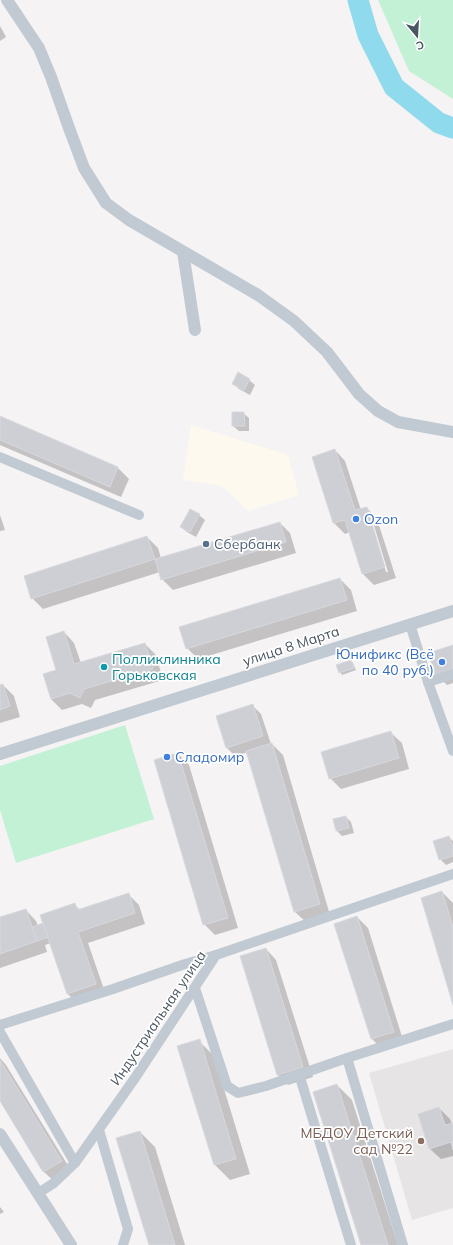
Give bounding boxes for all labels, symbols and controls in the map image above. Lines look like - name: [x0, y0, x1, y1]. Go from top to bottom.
- north arrow: [397, 16, 437, 56]
- text: С: [414, 38, 426, 53]
- place label: Ozon: [364, 510, 398, 528]
- marker: Ozon: [351, 514, 361, 524]
- place label: Сбербанк: [214, 535, 281, 553]
- marker: Сбербанк: [201, 539, 211, 549]
- street label: улица 8 Марта: [240, 622, 342, 670]
- place label: Юнификс (Всё по 40 руб.): [336, 645, 434, 679]
- place label: Полликлинника Горьковская: [112, 650, 221, 684]
- marker: Юнификс (Всё по 40 руб.): [437, 657, 447, 667]
- marker: Полликлинника Горьковская: [99, 662, 109, 672]
- place label: Сладомир: [175, 748, 244, 766]
- marker: Сладомир: [162, 752, 172, 762]
- street label: Индустриальная улица: [106, 947, 210, 1089]
- place label: МБДОУ Детский сад №22: [300, 1124, 413, 1158]
- marker: МБДОУ Детский сад №22: [416, 1136, 426, 1146]

